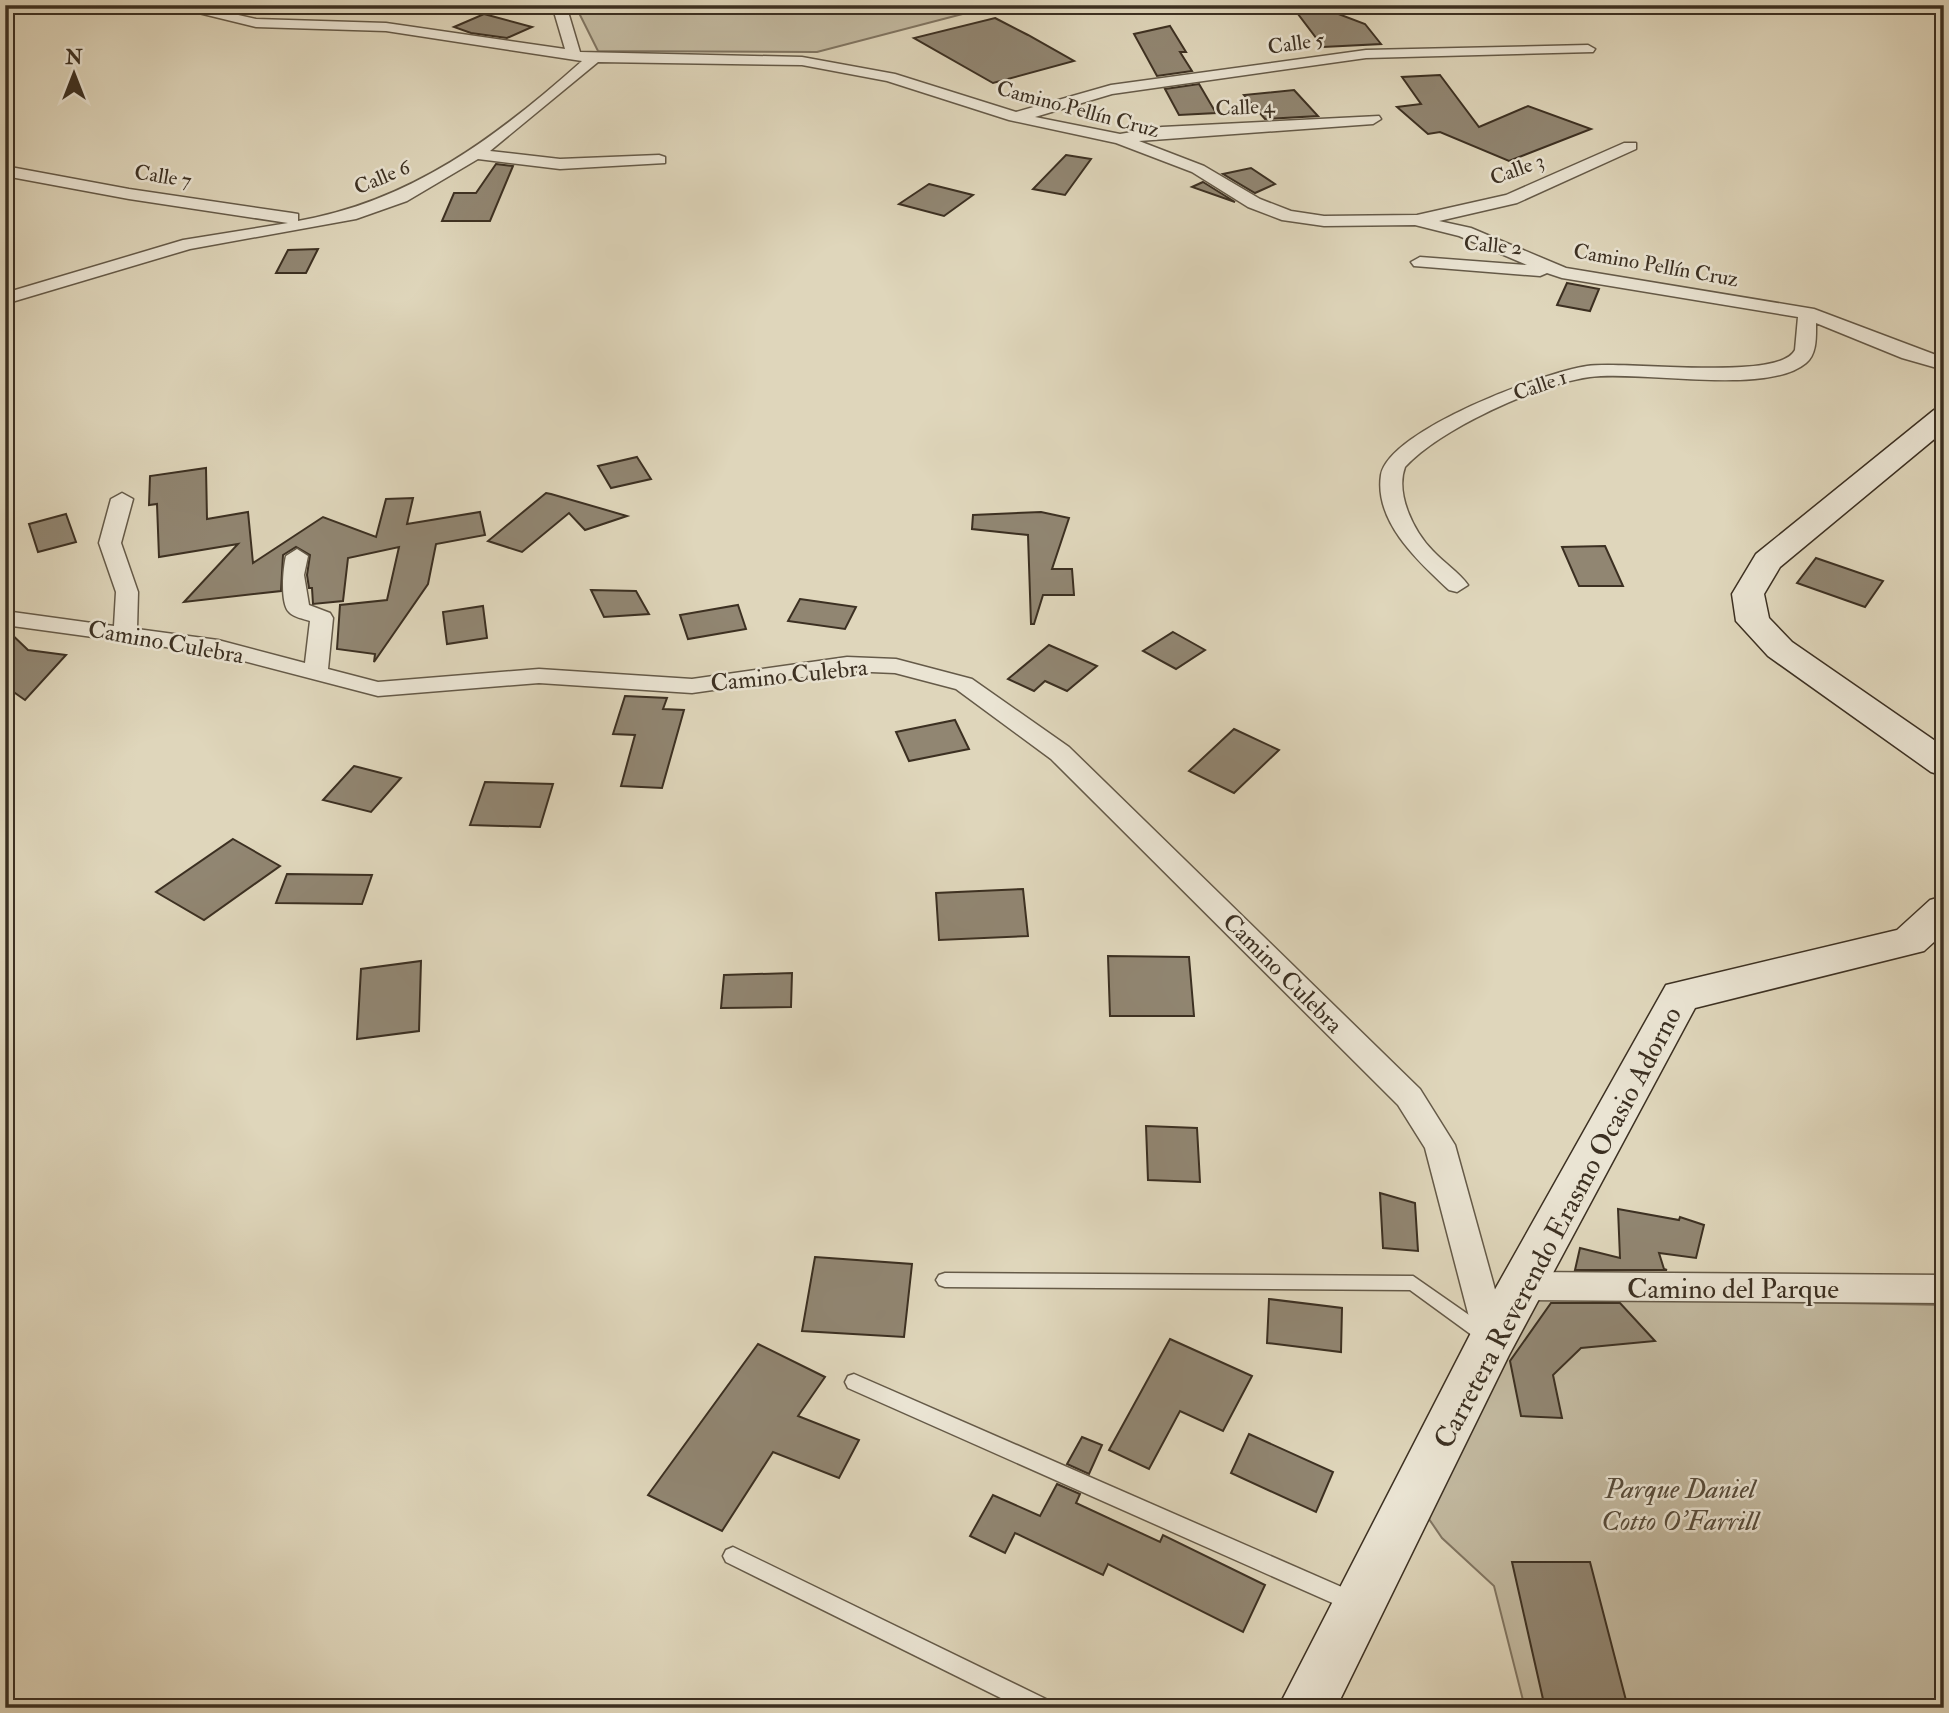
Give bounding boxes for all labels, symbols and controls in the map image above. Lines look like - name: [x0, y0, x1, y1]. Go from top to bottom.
- street label: Calle 5: [1266, 26, 1327, 61]
- north arrow: [38, 38, 108, 108]
- text: N: [64, 46, 83, 70]
- street label: Camino Pellín Cruz: [994, 75, 1162, 144]
- street label: Calle 4: [1215, 92, 1277, 123]
- street label: Calle 3: [1486, 147, 1548, 192]
- street label: Calle 6: [350, 153, 416, 201]
- street label: Calle 7: [132, 159, 194, 194]
- street label: Calle 2: [1463, 230, 1523, 261]
- street label: Camino Pellín Cruz: [1571, 238, 1741, 293]
- street label: Calle 1: [1510, 364, 1571, 407]
- street label: Camino Culebra: [86, 614, 247, 672]
- street label: Camino Culebra: [709, 652, 870, 699]
- street label: Camino Culebra: [1216, 907, 1350, 1041]
- street label: Carretera Reverendo Erasmo Ocasio Adorno: [1427, 1001, 1690, 1455]
- street label: Camino del Parque: [1627, 1272, 1839, 1307]
- park label: Parque Daniel Cotto O'Farrill: [1601, 1472, 1761, 1539]

